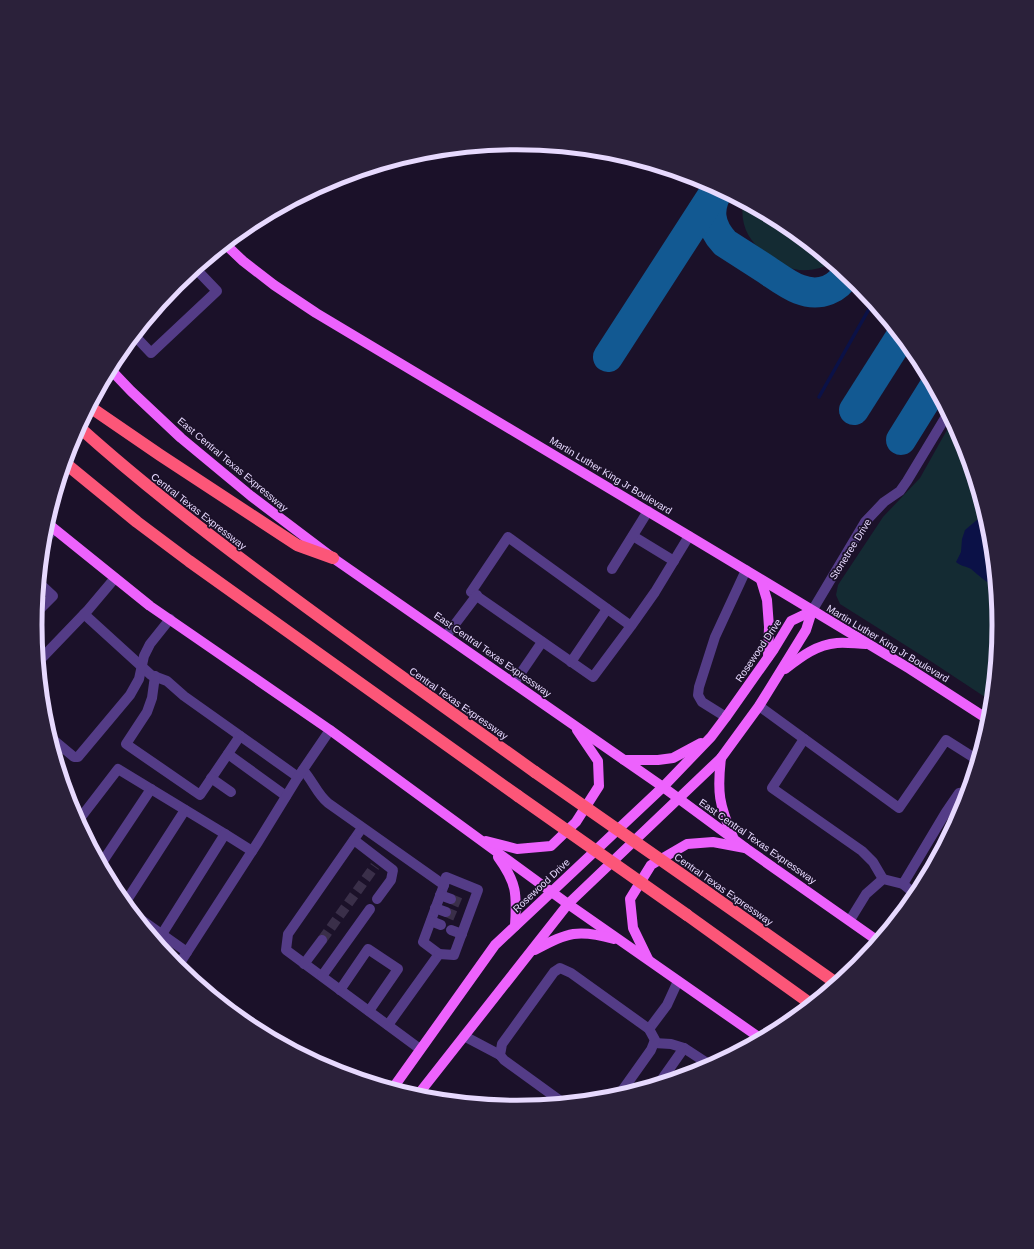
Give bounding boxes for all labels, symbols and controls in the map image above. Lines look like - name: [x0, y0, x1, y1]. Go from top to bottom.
- street label: East Central Texas Expressway: [175, 414, 291, 514]
- street label: Martin Luther King Jr Boulevard: [548, 435, 674, 516]
- street label: Central Texas Expressway: [149, 470, 249, 552]
- street label: Stonetree Drive: [827, 517, 874, 582]
- street label: Martin Luther King Jr Boulevard: [825, 603, 951, 684]
- street label: East Central Texas Expressway: [432, 610, 553, 699]
- street label: Rosewood Drive: [733, 616, 784, 684]
- street label: Central Texas Expressway: [407, 665, 510, 742]
- street label: East Central Texas Expressway: [697, 797, 818, 886]
- street label: Central Texas Expressway: [672, 851, 775, 928]
- street label: Rosewood Drive: [511, 856, 572, 914]

